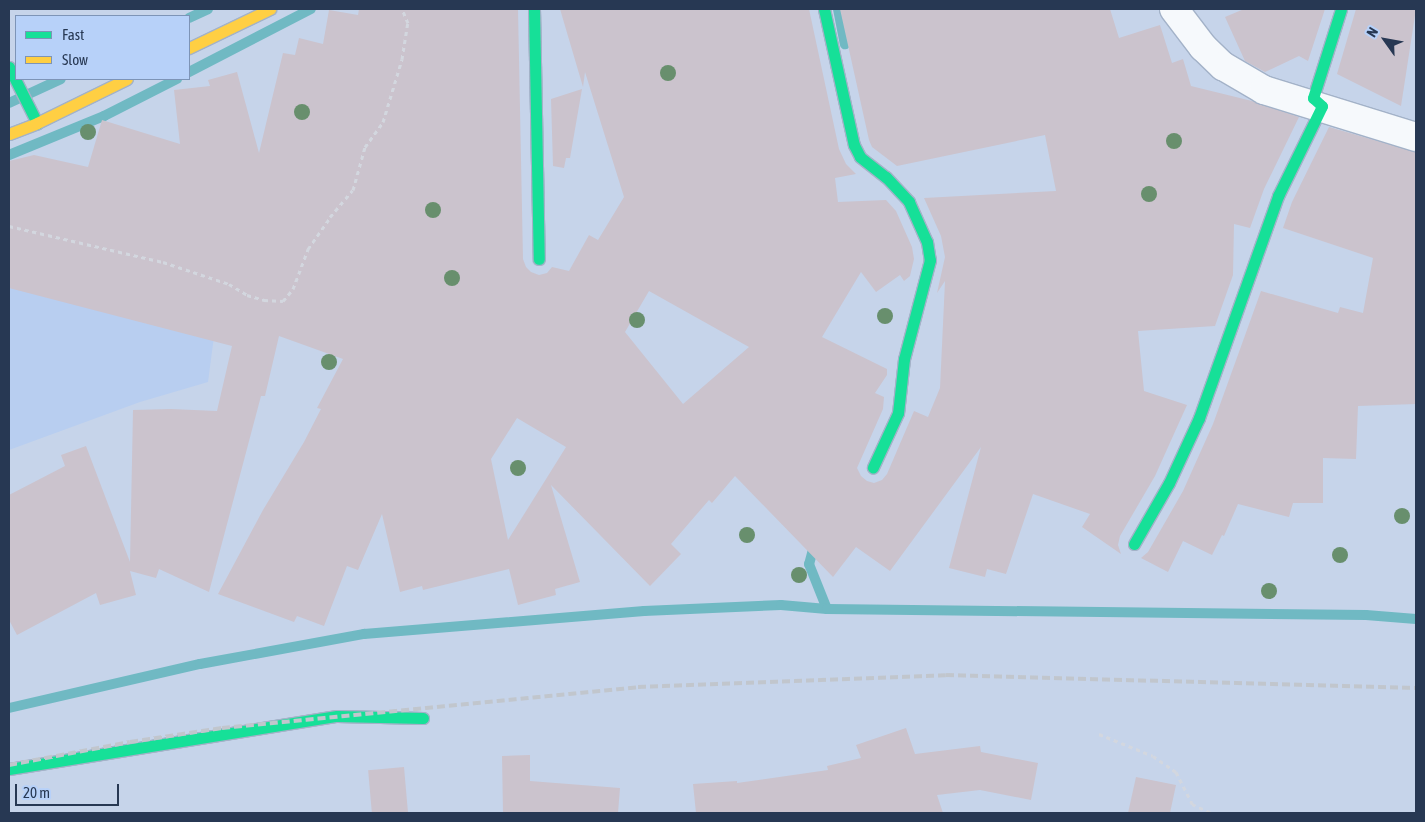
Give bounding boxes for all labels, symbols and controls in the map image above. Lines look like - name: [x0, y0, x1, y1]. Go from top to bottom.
- legend: [15, 15, 190, 80]
- north arrow: [1360, 15, 1410, 65]
- text: N: [1363, 24, 1381, 40]
- text: Fast: [62, 26, 84, 43]
- text: Slow: [62, 51, 88, 68]
- scale bar: [18, 774, 121, 806]
- text: 20 m: [23, 784, 50, 801]

